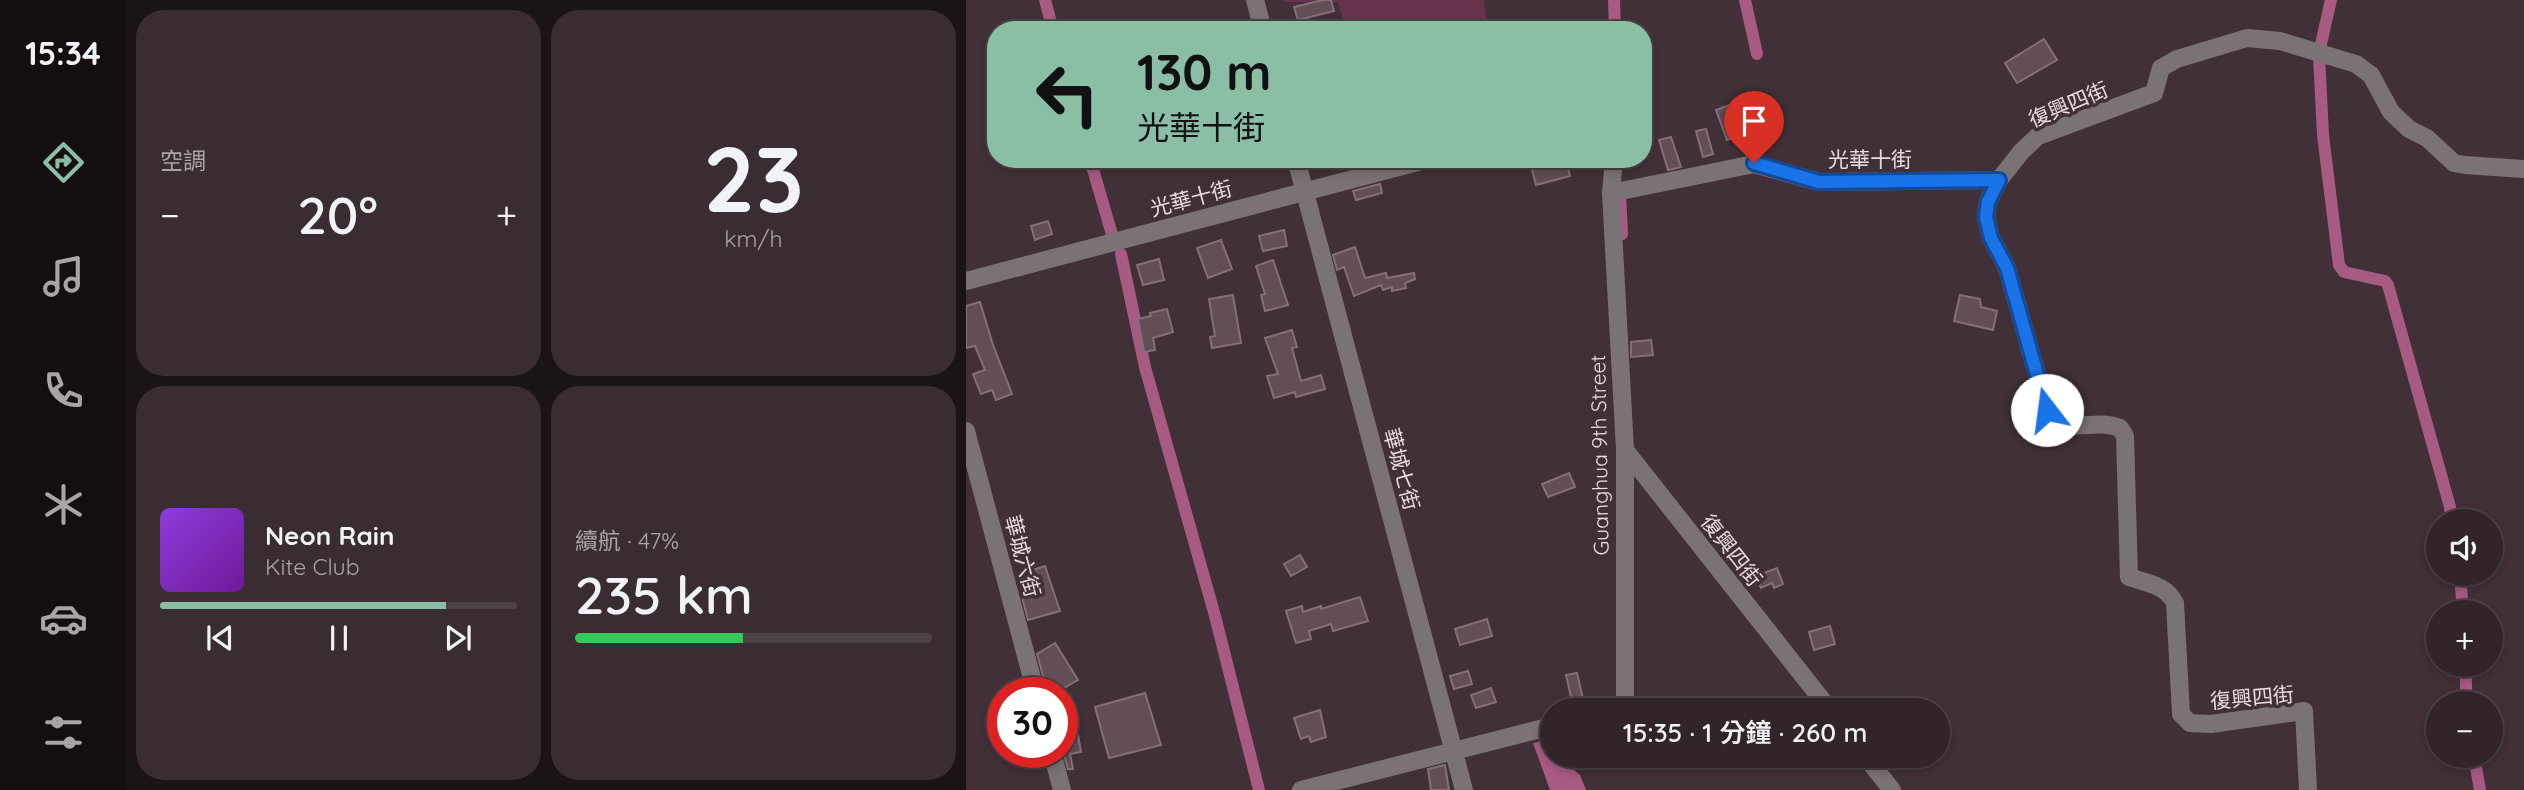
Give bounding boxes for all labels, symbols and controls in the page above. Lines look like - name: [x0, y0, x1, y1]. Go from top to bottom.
- text: 15:34: [25, 33, 101, 73]
- text: 130 m: [1137, 41, 1271, 102]
- icon: left: [1022, 49, 1113, 140]
- street label: 復興四街: [2024, 76, 2112, 132]
- pin: [1724, 91, 1784, 163]
- icon: arrive: [1735, 102, 1773, 140]
- text: 光華十街: [1137, 107, 1265, 147]
- text: 23: [703, 121, 804, 235]
- icon: directions: [39, 138, 88, 187]
- text: 空調: [160, 146, 206, 175]
- street label: 光華十街: [1828, 146, 1912, 172]
- street label: 光華十街: [1147, 175, 1235, 221]
- text: 20°: [297, 182, 378, 247]
- text: −: [160, 191, 180, 239]
- text: +: [496, 191, 517, 239]
- text: km/h: [724, 224, 783, 253]
- icon: music: [39, 252, 88, 301]
- street label: Guanghua 9th Street: [1584, 354, 1614, 556]
- icon: phone: [39, 366, 88, 415]
- position arrow: [2010, 373, 2084, 447]
- street label: 華城七街: [1379, 425, 1425, 513]
- icon: climate: [39, 480, 88, 529]
- street label: 復興四街: [1696, 509, 1768, 591]
- map controls: [2426, 509, 2503, 768]
- button: sound: [2426, 509, 2503, 586]
- street label: 華城六街: [1000, 512, 1046, 600]
- text: Neon Rain: [265, 519, 394, 552]
- text: 續航 · 47%: [575, 526, 679, 555]
- text: Kite Club: [265, 552, 360, 581]
- text: 235 km: [575, 562, 753, 627]
- icon: car: [39, 594, 88, 643]
- button: +: [2426, 600, 2503, 677]
- icon: previous: [201, 619, 239, 657]
- icon: pause: [320, 619, 358, 657]
- icon: next: [439, 619, 477, 657]
- speed limit sign: 30: [987, 677, 1078, 768]
- street label: 復興四街: [2209, 680, 2295, 714]
- button: −: [2426, 691, 2503, 768]
- icon: filters: [39, 708, 88, 757]
- text: 15:35 · 1 分鐘 · 260 m: [1623, 716, 1867, 749]

